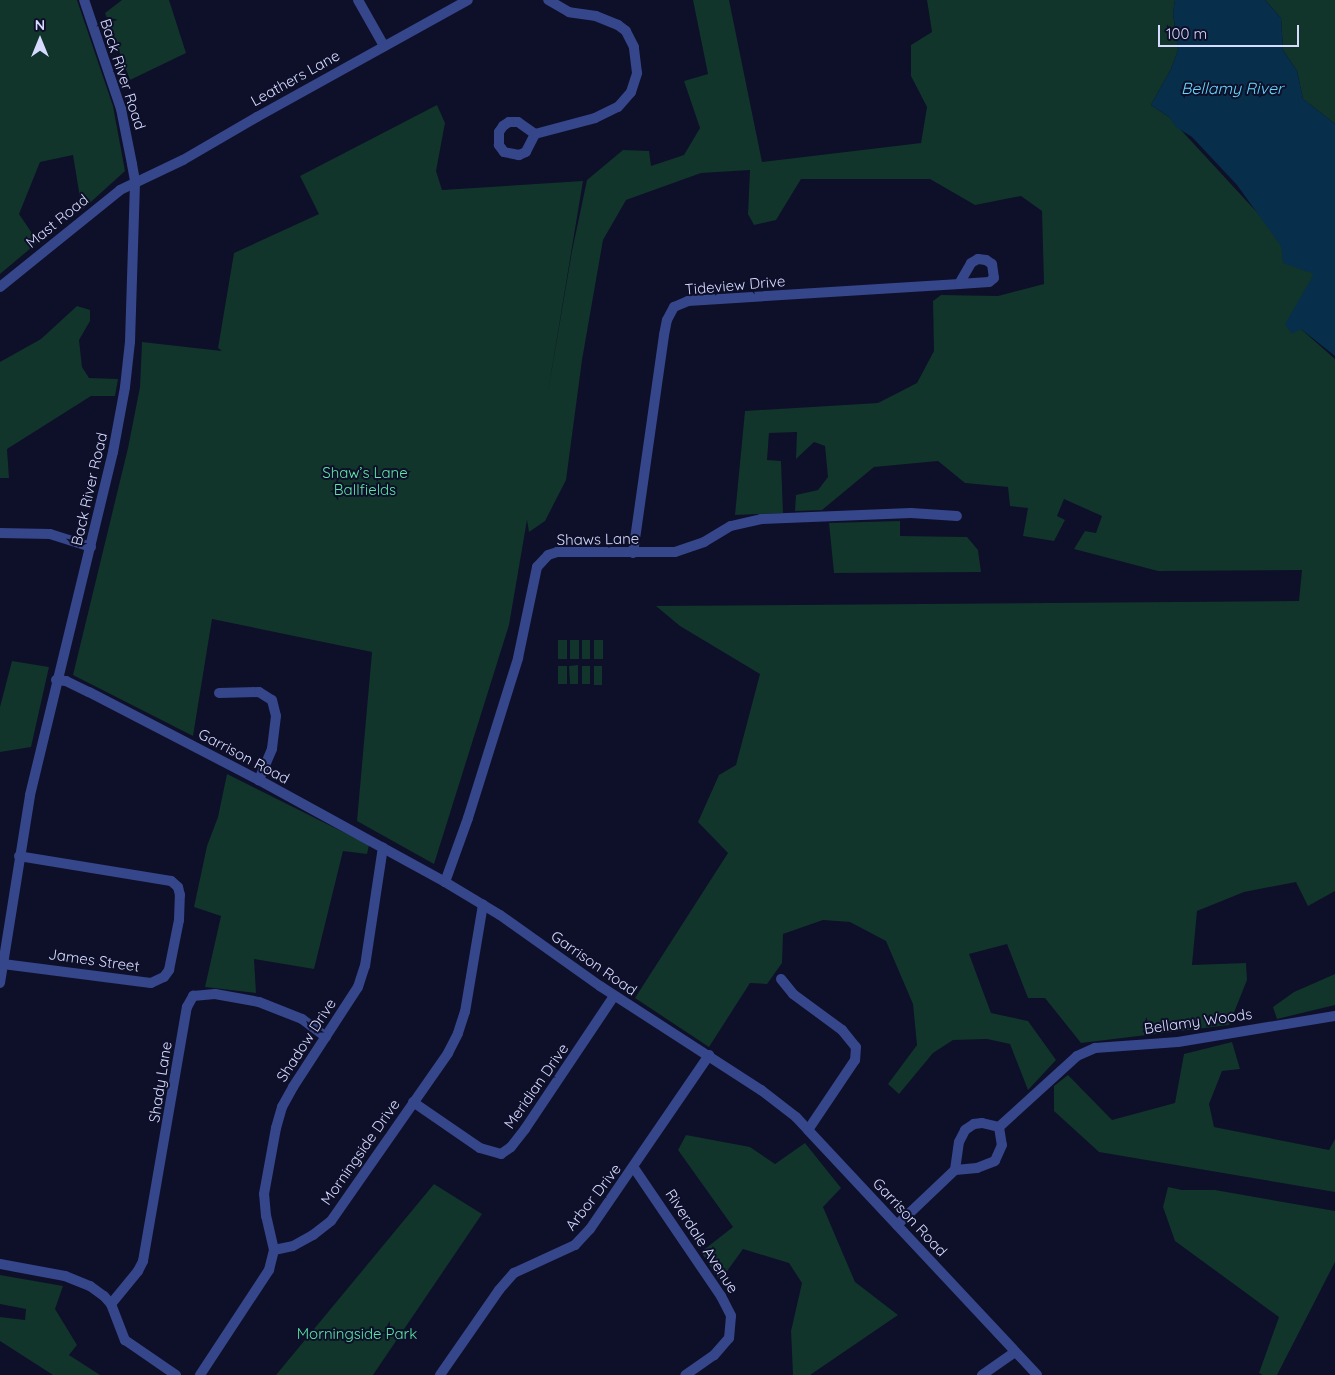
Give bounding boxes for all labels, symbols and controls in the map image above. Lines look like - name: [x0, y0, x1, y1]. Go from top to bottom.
- north arrow: [15, 15, 65, 65]
- scale bar: [1160, 15, 1301, 47]
- text: N: [35, 16, 45, 34]
- street label: Back River Road: [97, 16, 149, 132]
- text: 100 m: [1166, 24, 1207, 43]
- street label: Leathers Lane: [247, 46, 343, 110]
- water label: Bellamy River: [1181, 78, 1283, 98]
- street label: Mast Road: [22, 190, 92, 252]
- street label: Tideview Drive: [684, 272, 786, 298]
- street label: Back River Road: [67, 431, 111, 547]
- park label: Shaw’s Lane Ballfields: [322, 463, 408, 498]
- street label: Shaws Lane: [557, 529, 639, 549]
- street label: Garrison Road: [195, 724, 293, 788]
- street label: Garrison Road: [548, 927, 640, 999]
- street label: James Street: [47, 945, 141, 975]
- street label: Shadow Drive: [272, 995, 340, 1085]
- street label: Bellamy Woods: [1143, 1005, 1253, 1037]
- street label: Shady Lane: [145, 1040, 175, 1124]
- street label: Meridian Drive: [500, 1040, 572, 1132]
- street label: Morningside Drive: [317, 1096, 403, 1208]
- street label: Arbor Drive: [561, 1160, 625, 1234]
- street label: Garrison Road: [869, 1174, 951, 1260]
- street label: Riverdale Avenue: [662, 1186, 742, 1296]
- park label: Morningside Park: [297, 1325, 417, 1343]

